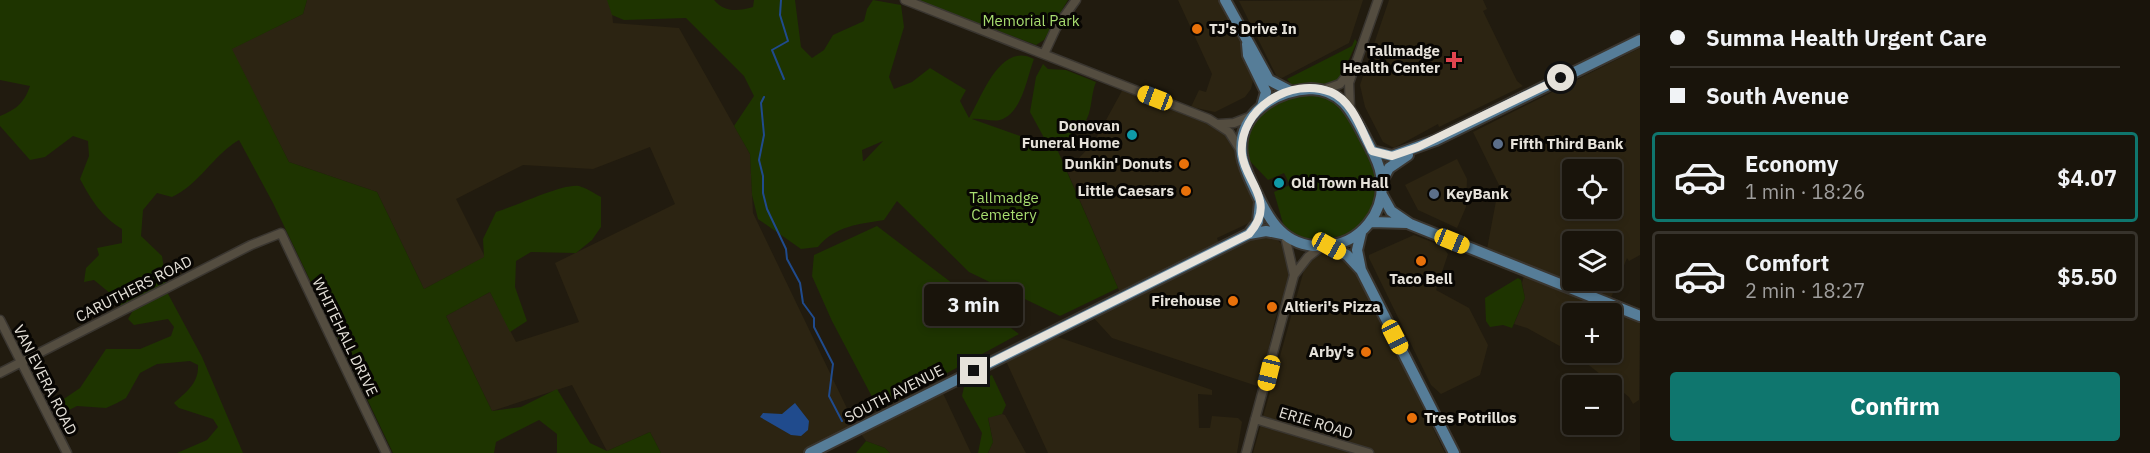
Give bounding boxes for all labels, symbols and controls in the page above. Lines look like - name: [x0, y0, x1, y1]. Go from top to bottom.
- park label: Memorial Park: [982, 11, 1080, 30]
- place label: TJ's Drive In: [1209, 19, 1297, 38]
- marker: TJ's Drive In: [1190, 22, 1204, 36]
- text: Summa Health Urgent Care: [1706, 23, 1987, 52]
- place label: Tallmadge Health Center: [1342, 41, 1440, 77]
- marker: Tallmadge Health Center: [1445, 51, 1463, 69]
- route start: [1547, 64, 1574, 91]
- text: South Avenue: [1706, 81, 1849, 110]
- car: [1135, 83, 1175, 113]
- place label: Donovan Funeral Home: [1022, 116, 1120, 152]
- marker: Donovan Funeral Home: [1125, 128, 1139, 142]
- place label: Fifth Third Bank: [1510, 134, 1624, 153]
- marker: Fifth Third Bank: [1491, 137, 1505, 151]
- text: Economy: [1745, 149, 1839, 178]
- icon: car: [1673, 150, 1727, 204]
- place label: Dunkin' Donuts: [1064, 154, 1172, 173]
- marker: Dunkin' Donuts: [1177, 157, 1191, 171]
- map controls: [1562, 159, 1622, 435]
- button: locate: [1562, 159, 1622, 219]
- text: $4.07: [2057, 163, 2117, 192]
- place label: Old Town Hall: [1291, 173, 1389, 192]
- marker: Old Town Hall: [1272, 176, 1286, 190]
- text: 1 min · 18:26: [1745, 178, 1865, 205]
- place label: Little Caesars: [1077, 181, 1174, 200]
- marker: Little Caesars: [1179, 184, 1193, 198]
- place label: KeyBank: [1446, 184, 1509, 203]
- marker: KeyBank: [1427, 187, 1441, 201]
- park label: Tallmadge Cemetery: [969, 188, 1039, 224]
- car: [1432, 226, 1472, 256]
- car: [1309, 229, 1349, 263]
- button: layers: [1562, 231, 1622, 291]
- text: Comfort: [1745, 248, 1829, 277]
- icon: car: [1673, 249, 1727, 303]
- street label: CARUTHERS ROAD: [73, 251, 195, 326]
- marker: Taco Bell: [1414, 254, 1428, 268]
- text: $5.50: [2057, 262, 2117, 291]
- place label: Taco Bell: [1389, 269, 1453, 288]
- street label: WHITEHALL DRIVE: [309, 274, 382, 399]
- text: 2 min · 18:27: [1745, 277, 1865, 304]
- callout: 3 min: [924, 284, 1024, 326]
- text: 3 min: [947, 291, 1000, 318]
- place label: Firehouse: [1151, 291, 1221, 310]
- marker: Firehouse: [1226, 294, 1240, 308]
- place label: Altieri's Pizza: [1284, 297, 1381, 316]
- marker: Altieri's Pizza: [1265, 300, 1279, 314]
- button: +: [1562, 303, 1622, 363]
- car: [1379, 317, 1411, 357]
- street label: VAN EVERA ROAD: [10, 322, 81, 438]
- place label: Arby's: [1309, 342, 1354, 361]
- marker: Arby's: [1359, 345, 1373, 359]
- car: [1256, 353, 1282, 393]
- route end: [960, 357, 987, 384]
- street label: SOUTH AVENUE: [841, 360, 946, 427]
- button: Confirm: [1670, 372, 2120, 441]
- button: −: [1562, 375, 1622, 435]
- street label: ERIE ROAD: [1277, 402, 1355, 443]
- place label: Tres Potrillos: [1424, 408, 1517, 427]
- marker: Tres Potrillos: [1405, 411, 1419, 425]

